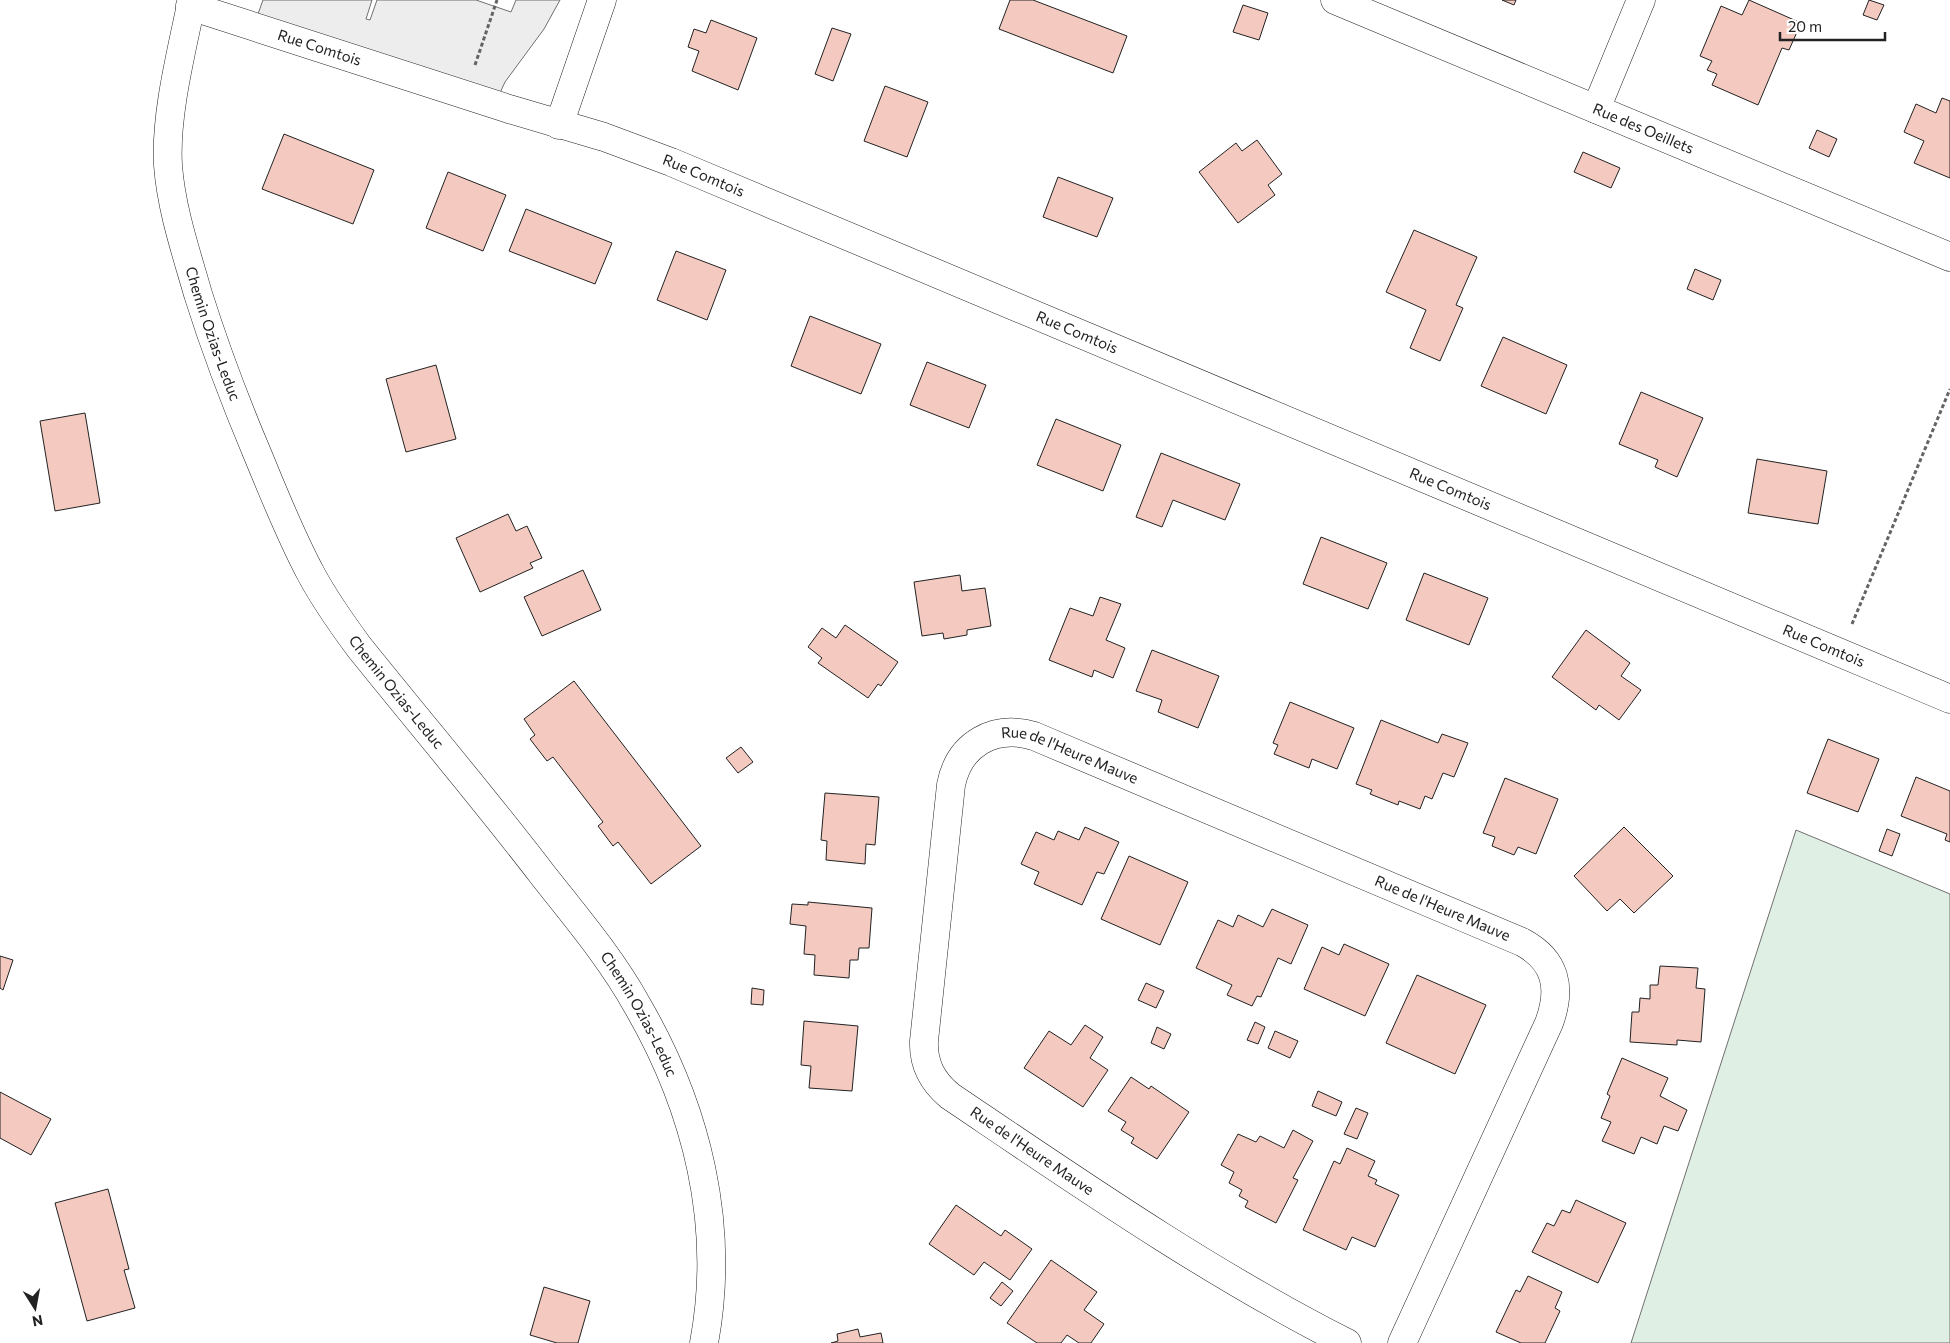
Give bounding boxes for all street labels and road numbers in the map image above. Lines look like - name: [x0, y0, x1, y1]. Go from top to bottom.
- street label: Rue Comtois: [275, 25, 364, 69]
- street label: Rue des Oeillets: [1590, 99, 1697, 157]
- street label: Rue Comtois: [660, 150, 748, 200]
- street label: Chemin Ozias-Leduc: [182, 264, 245, 403]
- street label: Rue Comtois: [1034, 306, 1121, 357]
- street label: Rue Comtois: [1407, 463, 1495, 514]
- street label: Rue Comtois: [1780, 620, 1868, 670]
- street label: Chemin Ozias-Leduc: [345, 631, 448, 752]
- street label: Rue de l'Heure Mauve: [1000, 722, 1141, 787]
- street label: Rue de l'Heure Mauve: [1372, 871, 1513, 944]
- street label: Chemin Ozias-Leduc: [597, 947, 682, 1079]
- street label: Rue de l'Heure Mauve: [967, 1102, 1098, 1198]

